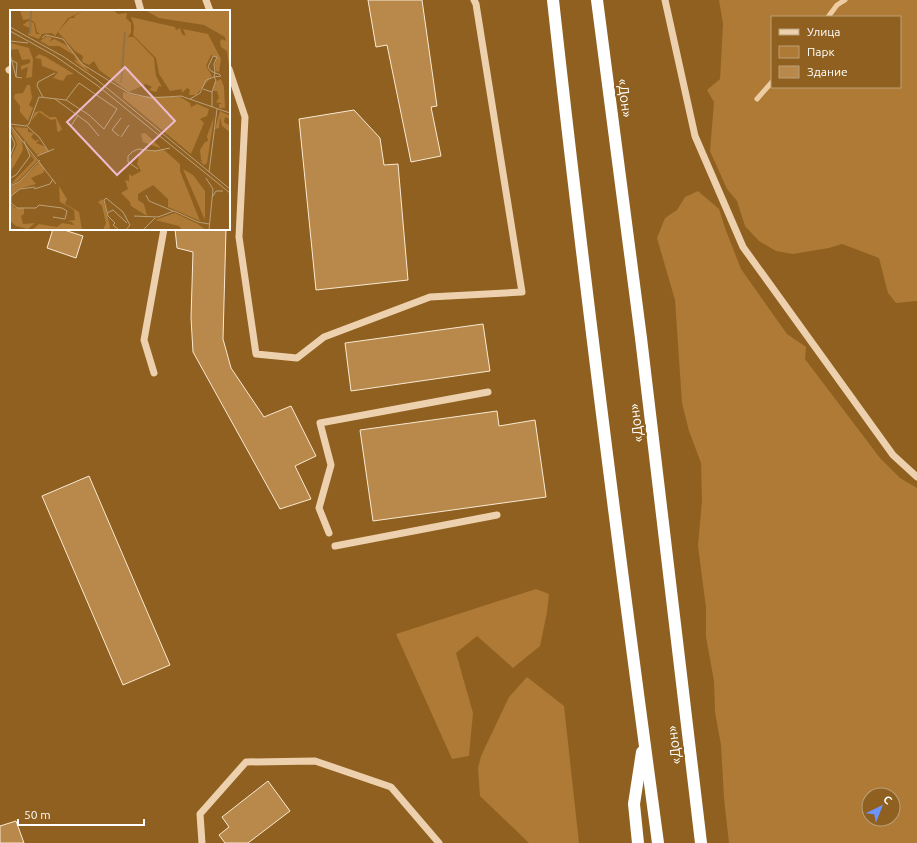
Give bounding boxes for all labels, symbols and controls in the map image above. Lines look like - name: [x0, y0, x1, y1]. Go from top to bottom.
- inset map: [10, 10, 230, 230]
- legend: [771, 16, 901, 88]
- text: Улица: [807, 25, 840, 38]
- text: Парк: [807, 45, 835, 58]
- text: Здание: [807, 65, 848, 78]
- street label: «Дон»: [615, 78, 635, 119]
- street label: «Дон»: [626, 402, 646, 443]
- street label: «Дон»: [664, 724, 684, 765]
- north arrow: [861, 787, 901, 827]
- text: С: [881, 793, 894, 806]
- scale bar: [18, 801, 144, 827]
- text: 50 m: [24, 808, 51, 821]

